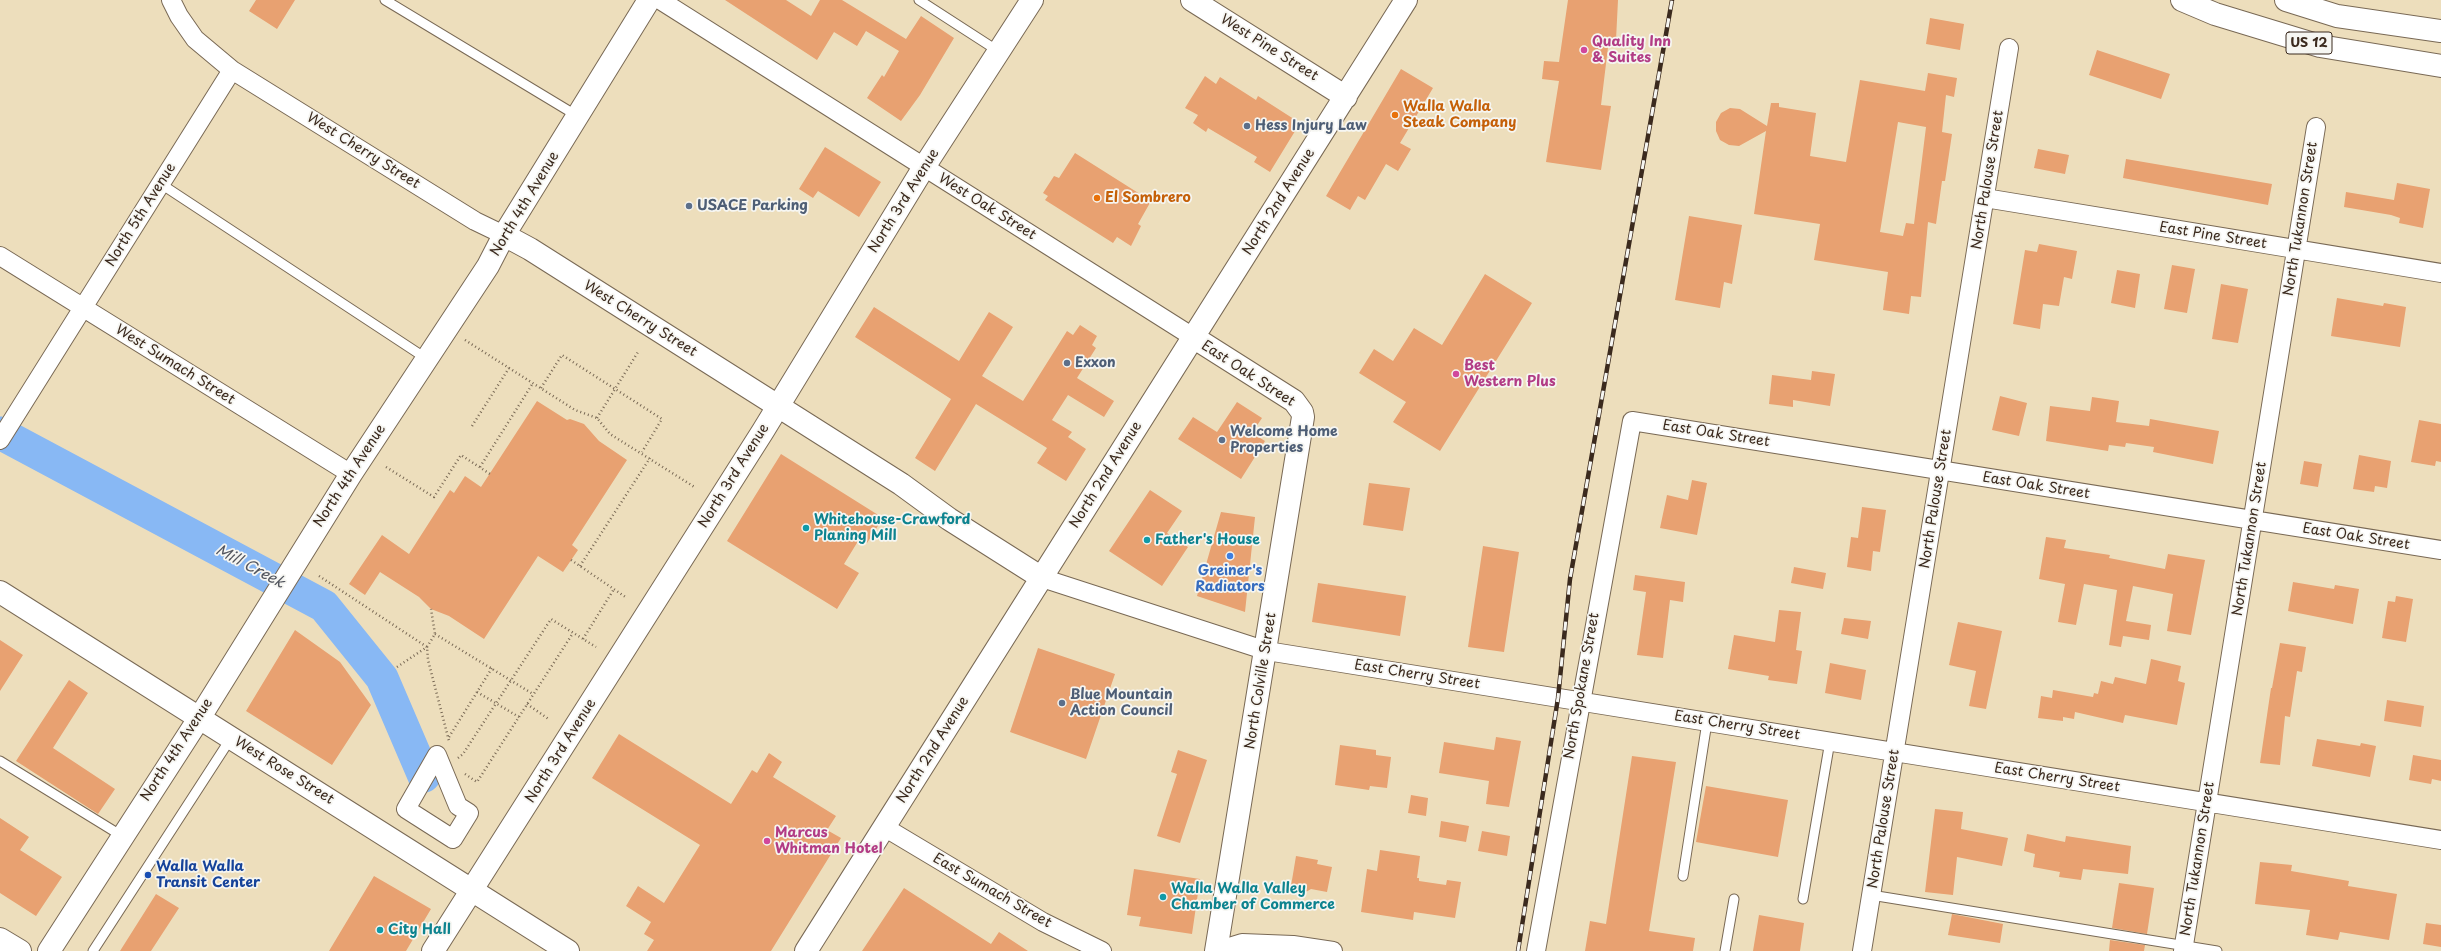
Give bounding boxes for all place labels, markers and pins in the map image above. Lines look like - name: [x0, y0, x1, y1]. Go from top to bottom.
- place label: Quality Inn & Suites: [1592, 34, 1671, 66]
- marker: Quality Inn & Suites: [1579, 45, 1589, 55]
- place label: Walla Walla Steak Company: [1403, 99, 1516, 132]
- marker: Walla Walla Steak Company: [1390, 110, 1400, 120]
- place label: Hess Injury Law: [1255, 118, 1367, 134]
- marker: Hess Injury Law: [1242, 121, 1252, 131]
- place label: El Sombrero: [1105, 190, 1191, 206]
- marker: El Sombrero: [1092, 193, 1102, 203]
- place label: USACE Parking: [697, 198, 808, 214]
- marker: USACE Parking: [684, 201, 694, 211]
- place label: Exxon: [1075, 355, 1116, 371]
- marker: Exxon: [1062, 358, 1072, 368]
- place label: Best Western Plus: [1464, 358, 1556, 390]
- marker: Best Western Plus: [1451, 369, 1461, 379]
- place label: Welcome Home Properties: [1230, 424, 1338, 456]
- marker: Welcome Home Properties: [1217, 435, 1227, 445]
- place label: Whitehouse-Crawford Planing Mill: [814, 512, 970, 544]
- marker: Whitehouse-Crawford Planing Mill: [801, 523, 811, 533]
- place label: Father's House: [1155, 532, 1260, 548]
- marker: Father's House: [1142, 535, 1152, 545]
- marker: Greiner's Radiators: [1225, 551, 1235, 561]
- place label: Greiner's Radiators: [1195, 563, 1265, 596]
- place label: Blue Mountain Action Council: [1070, 687, 1173, 720]
- marker: Blue Mountain Action Council: [1057, 698, 1067, 708]
- place label: Marcus Whitman Hotel: [775, 825, 883, 858]
- marker: Marcus Whitman Hotel: [762, 836, 772, 846]
- place label: Walla Walla Transit Center: [156, 859, 260, 892]
- marker: Walla Walla Transit Center: [143, 870, 153, 880]
- place label: Walla Walla Valley Chamber of Commerce: [1171, 881, 1335, 914]
- marker: Walla Walla Valley Chamber of Commerce: [1158, 892, 1168, 902]
- place label: City Hall: [388, 922, 451, 938]
- marker: City Hall: [375, 925, 385, 935]

